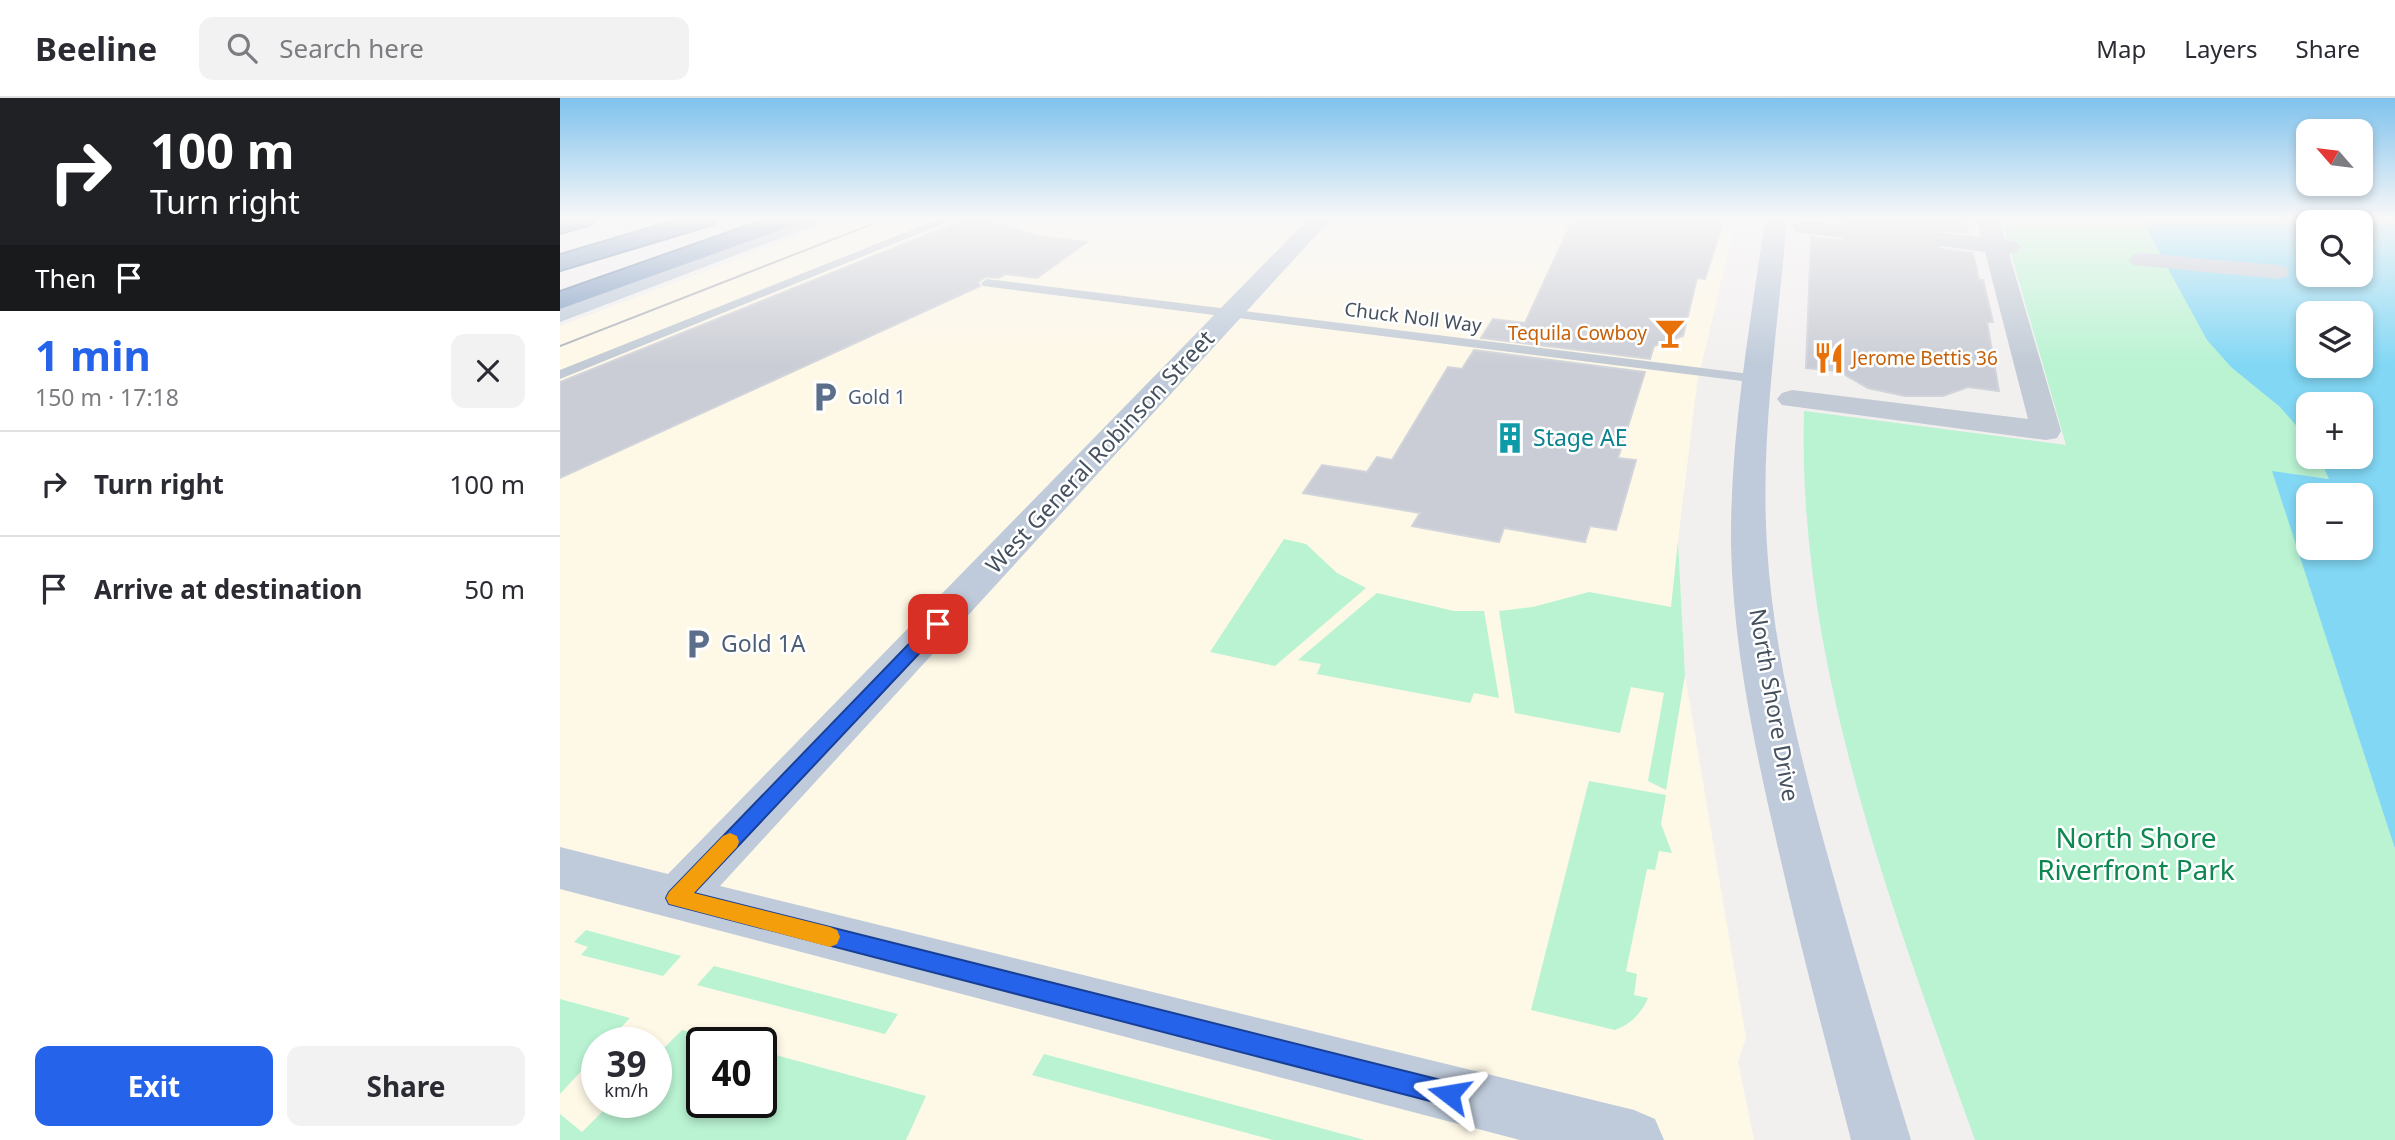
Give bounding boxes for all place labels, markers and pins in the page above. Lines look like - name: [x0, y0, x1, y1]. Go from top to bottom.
- bar icon: Tequila Cowboy: [1653, 316, 1687, 350]
- place label: Tequila Cowboy: [1508, 320, 1647, 346]
- restaurant icon: Jerome Bettis 36: [1812, 341, 1846, 375]
- place label: Jerome Bettis 36: [1850, 345, 1998, 371]
- parking icon: Gold 1: [808, 380, 842, 414]
- place label: Gold 1: [848, 384, 906, 410]
- building icon: Stage AE: [1493, 421, 1527, 455]
- place label: Stage AE: [1533, 421, 1627, 453]
- pin: [908, 594, 968, 654]
- parking icon: Gold 1A: [681, 627, 715, 661]
- place label: Gold 1A: [721, 627, 806, 659]

